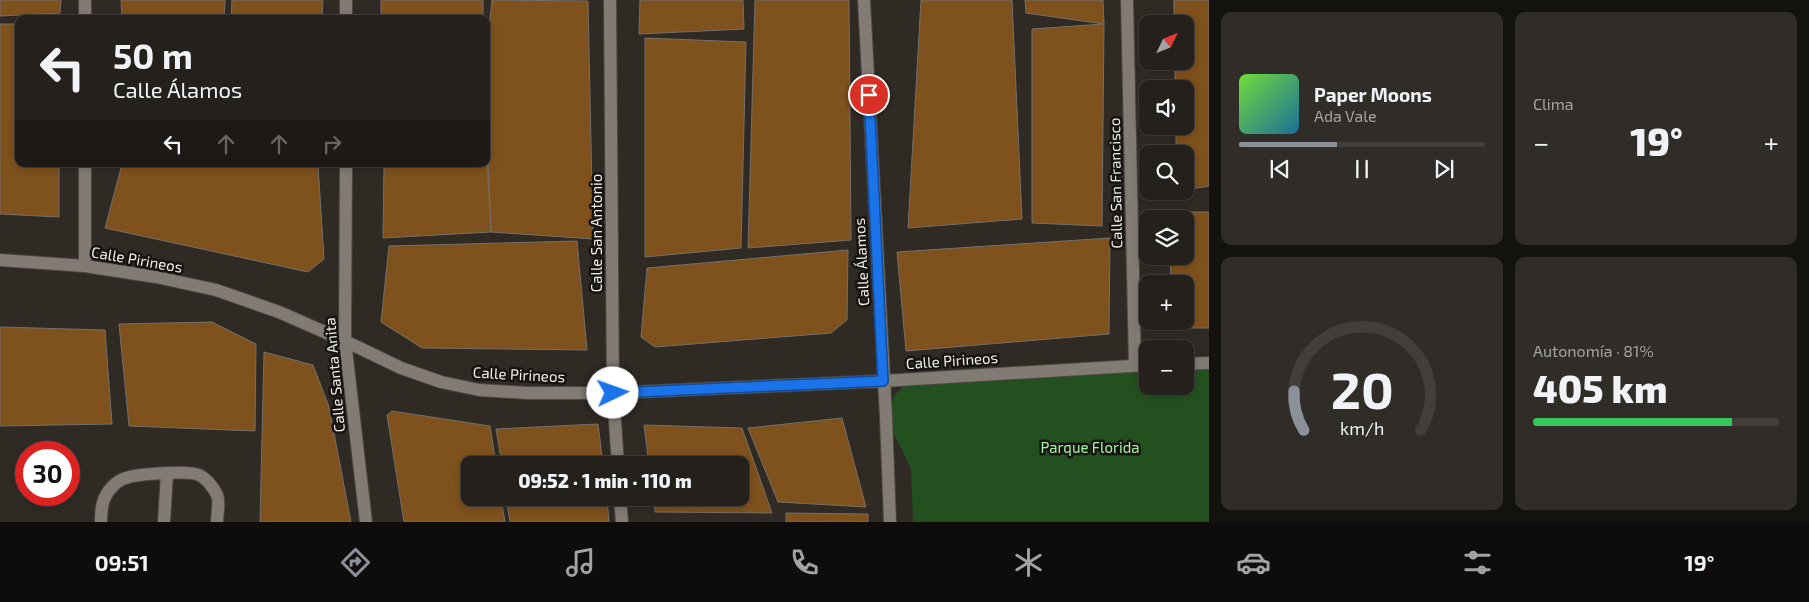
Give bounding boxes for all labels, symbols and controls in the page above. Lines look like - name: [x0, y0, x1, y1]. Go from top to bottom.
- north arrow: [1139, 15, 1194, 70]
- map controls: [1139, 15, 1194, 395]
- text: 50 m: [113, 34, 193, 76]
- icon: left: [30, 35, 95, 100]
- pin: [848, 74, 890, 116]
- text: Calle Álamos: [113, 76, 242, 102]
- button: sound: [1139, 80, 1194, 135]
- icon: arrive: [855, 81, 883, 109]
- text: Paper Moons: [1314, 83, 1432, 106]
- text: Clima: [1533, 94, 1574, 113]
- text: Ada Vale: [1314, 106, 1377, 125]
- street label: Calle San Francisco: [1105, 117, 1125, 249]
- text: 19°: [1630, 118, 1683, 164]
- text: −: [1533, 125, 1549, 159]
- text: +: [1764, 125, 1779, 159]
- icon: left: [159, 130, 187, 158]
- icon: ahead: [212, 130, 240, 158]
- icon: ahead: [265, 130, 293, 158]
- icon: right: [318, 130, 346, 158]
- button: search: [1139, 145, 1194, 200]
- icon: previous: [1266, 155, 1294, 183]
- icon: pause: [1348, 155, 1376, 183]
- icon: next: [1430, 155, 1458, 183]
- street label: Calle San Antonio: [587, 174, 605, 292]
- button: layers: [1139, 210, 1194, 265]
- street label: Calle Álamos: [850, 218, 872, 306]
- street label: Calle Pirineos: [90, 242, 184, 276]
- button: +: [1139, 275, 1194, 330]
- street label: Calle Santa Anita: [320, 317, 348, 433]
- button: −: [1139, 340, 1194, 395]
- text: Autonomía · 81%: [1533, 341, 1654, 360]
- street label: Calle Pirineos: [905, 348, 999, 372]
- text: 20: [1330, 357, 1394, 419]
- street label: Calle Pirineos: [472, 363, 566, 385]
- text: 405 km: [1533, 365, 1667, 411]
- position arrow: [586, 366, 638, 418]
- text: km/h: [1340, 417, 1384, 439]
- park label: Parque Florida: [1040, 438, 1140, 456]
- speed limit sign: 30: [15, 441, 80, 506]
- text: 09:52 · 1 min · 110 m: [518, 469, 692, 492]
- icon: directions: [338, 545, 373, 580]
- icon: music: [563, 545, 598, 580]
- icon: phone: [787, 545, 822, 580]
- icon: climate: [1011, 545, 1046, 580]
- icon: car: [1236, 545, 1271, 580]
- icon: filters: [1460, 545, 1495, 580]
- text: 09:51: [95, 549, 149, 575]
- text: 19°: [1684, 549, 1714, 575]

